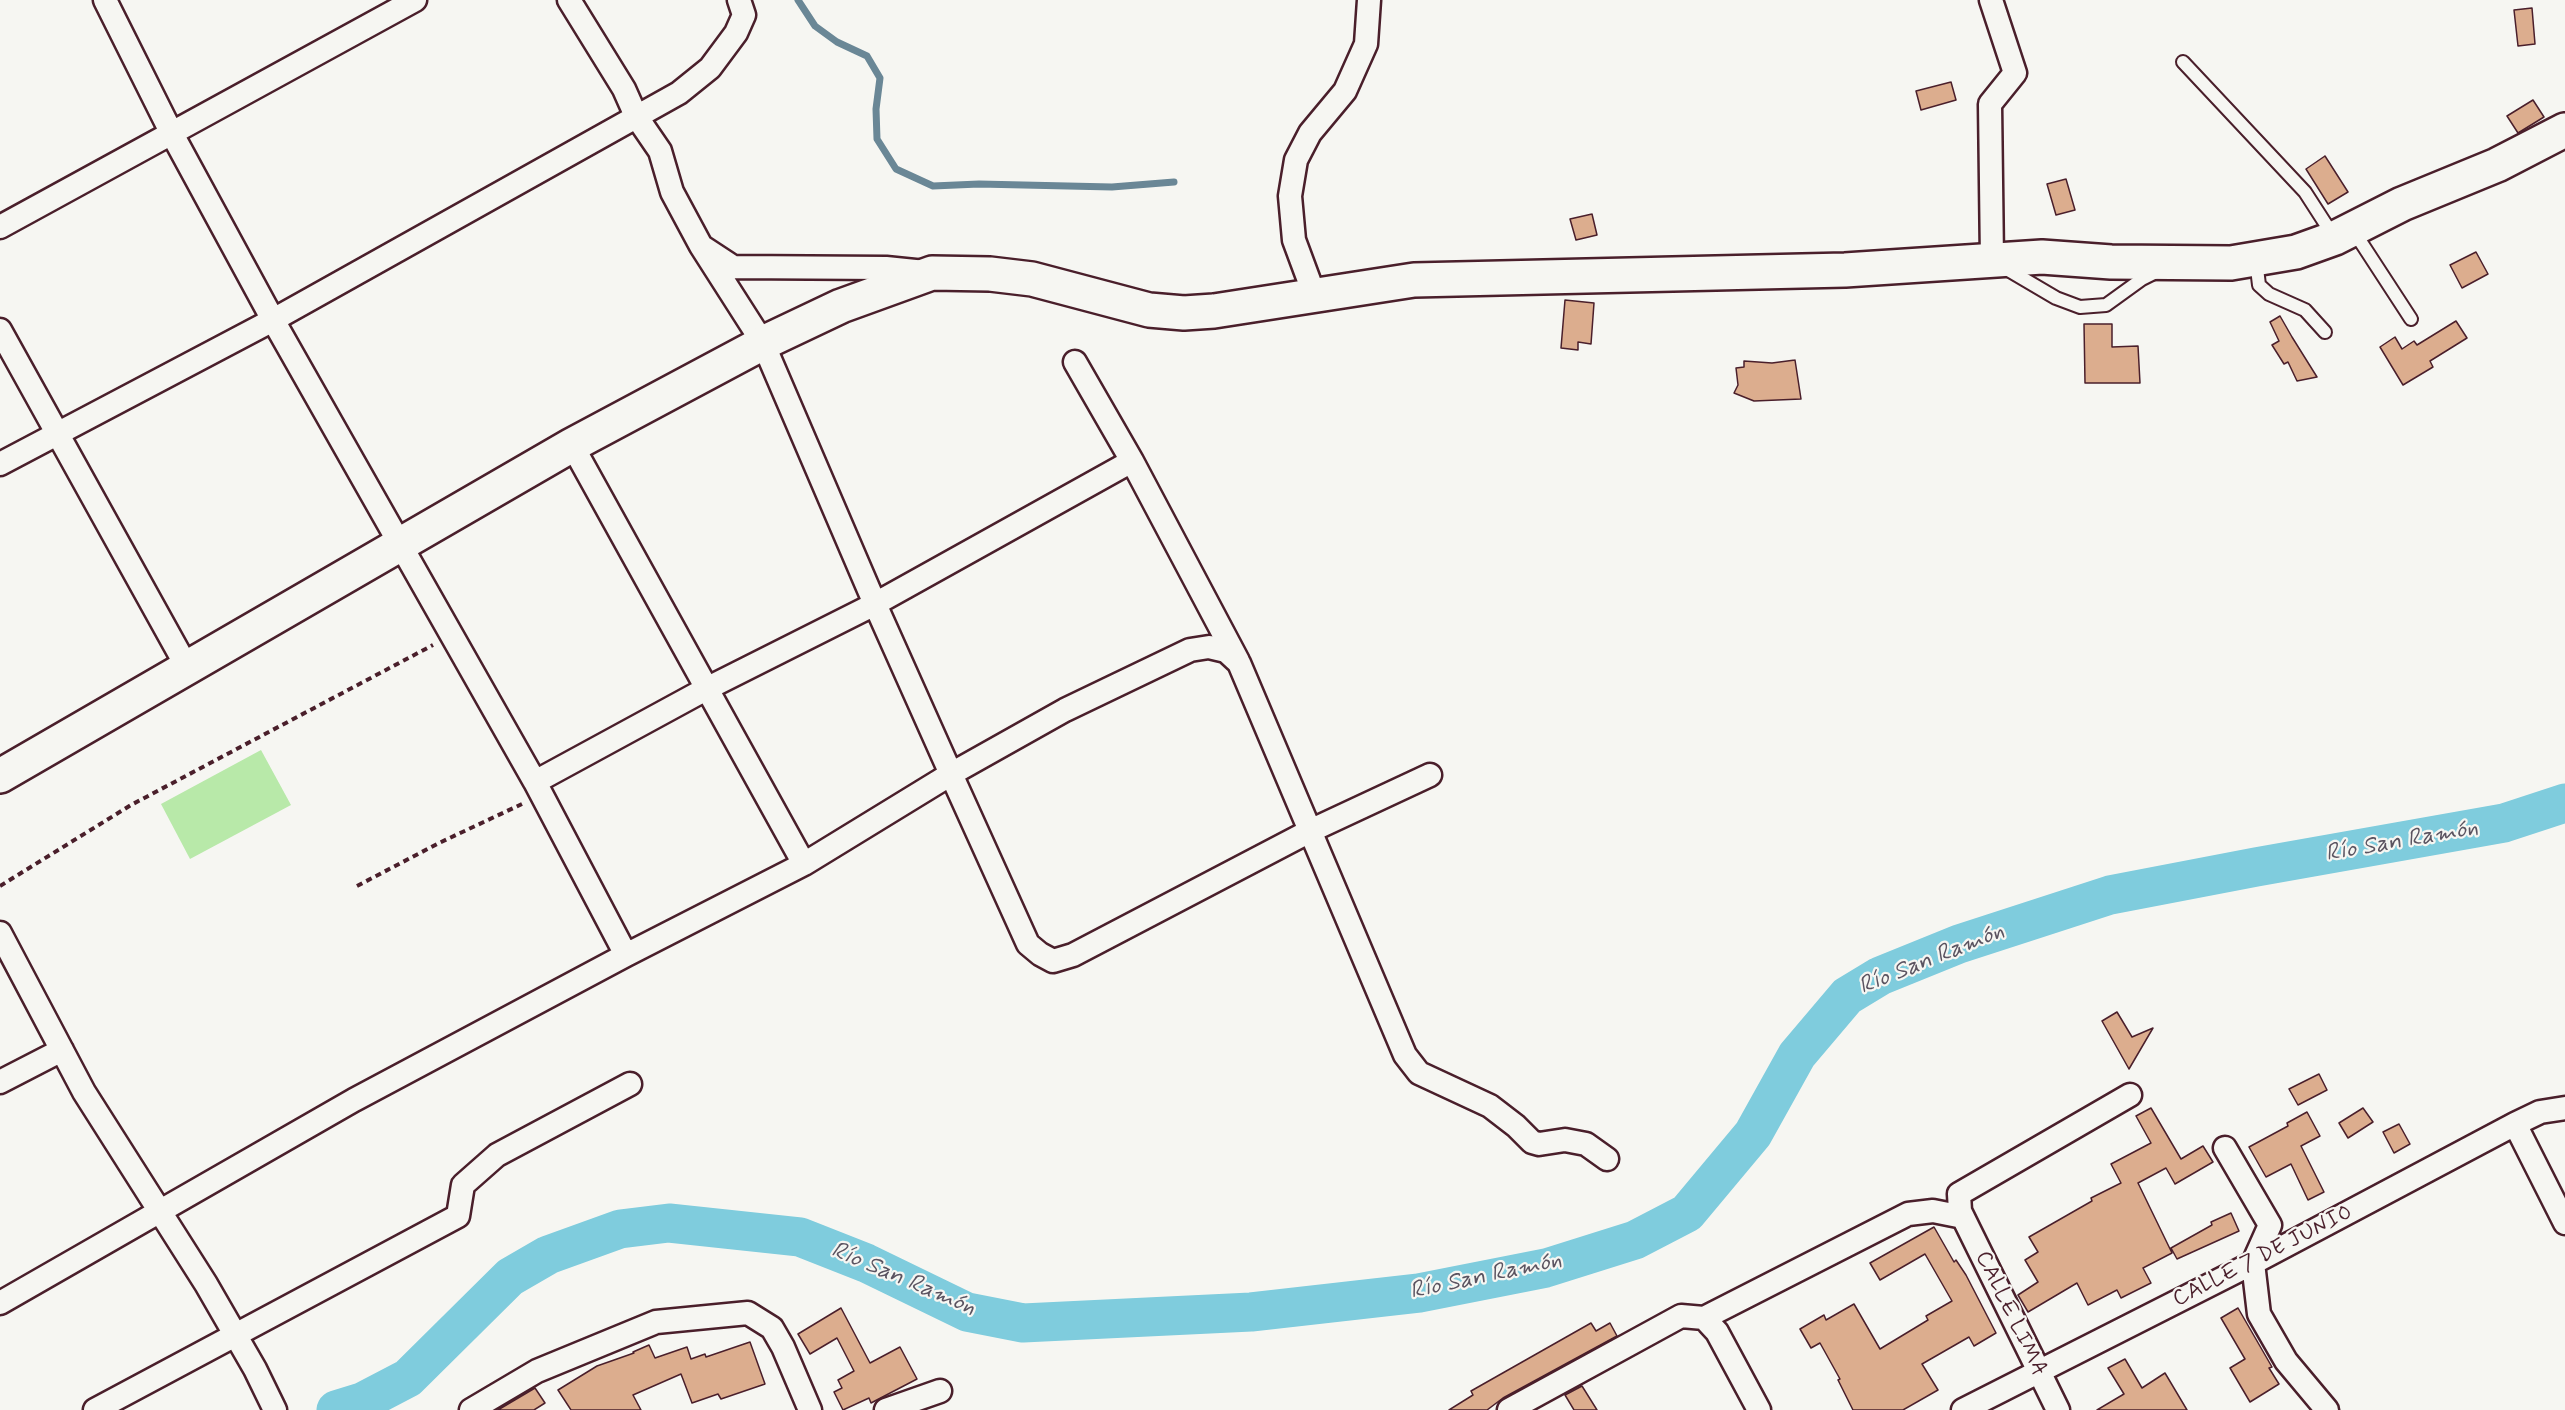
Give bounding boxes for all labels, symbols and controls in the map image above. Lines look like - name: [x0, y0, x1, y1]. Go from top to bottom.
- water label: Río San Ramón: [2323, 814, 2481, 870]
- water label: Río San Ramón: [1855, 918, 2009, 1002]
- street label: CALLE 7 DE JUNIO: [2169, 1200, 2357, 1314]
- water label: Río San Ramón: [826, 1237, 980, 1323]
- water label: Río San Ramón: [1407, 1247, 1565, 1307]
- street label: CALLE LIMA: [1968, 1247, 2052, 1381]

